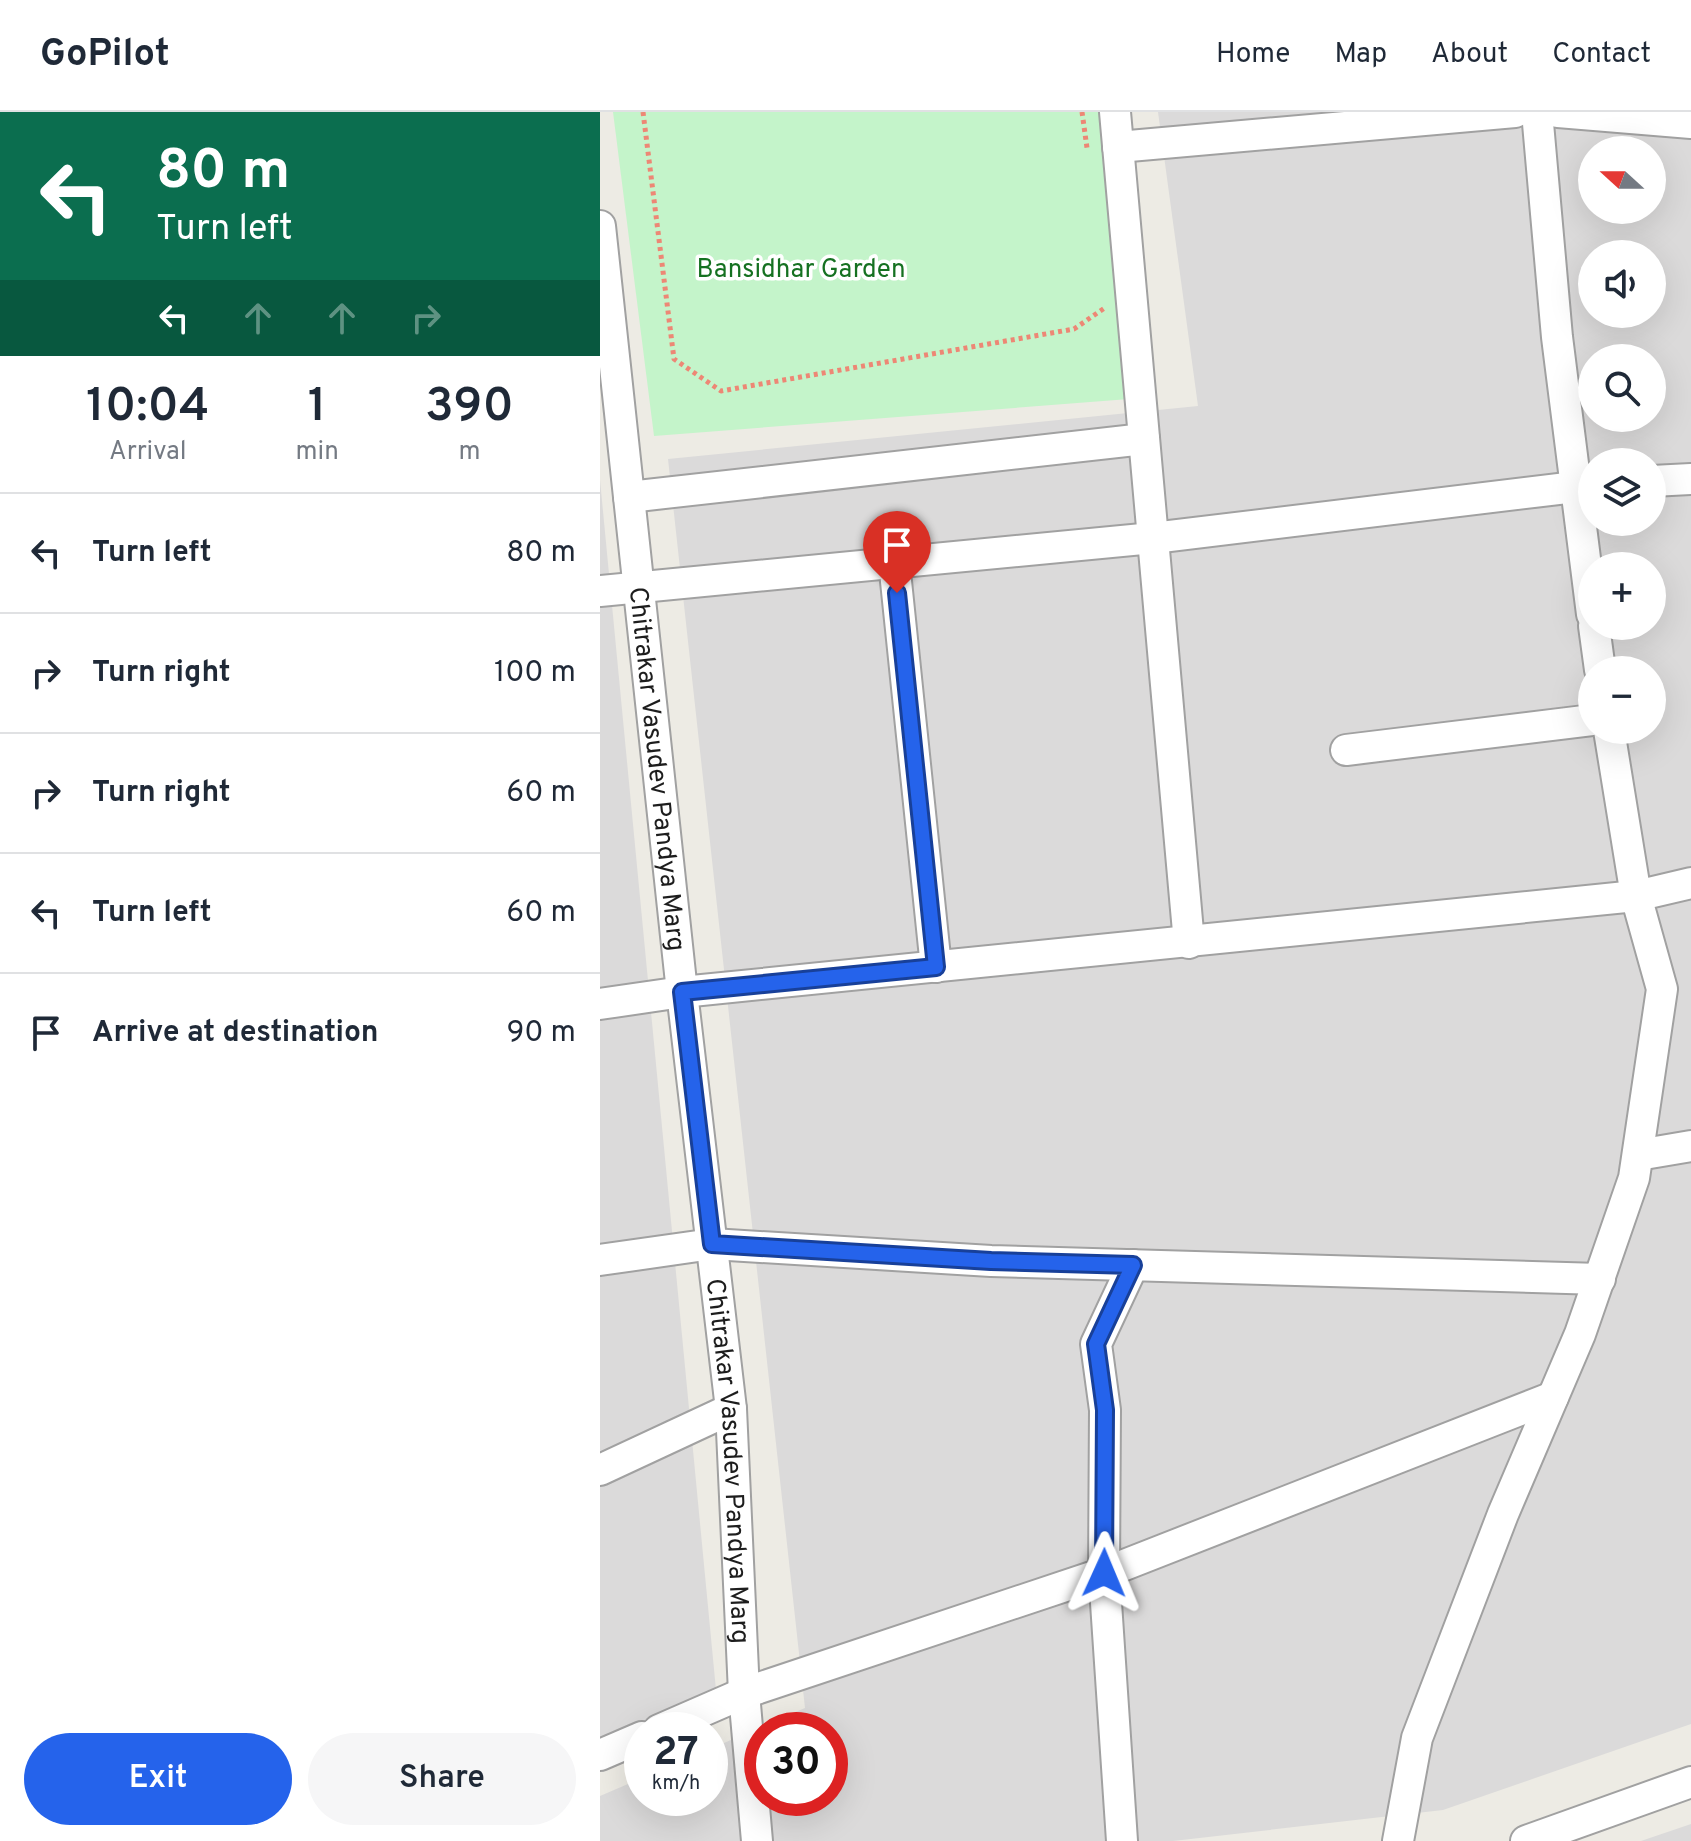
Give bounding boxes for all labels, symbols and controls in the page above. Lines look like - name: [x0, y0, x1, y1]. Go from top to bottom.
- text: GoPilot: [40, 31, 170, 80]
- text: Home: [1216, 37, 1290, 73]
- text: Map: [1334, 37, 1387, 73]
- text: About: [1431, 37, 1508, 73]
- text: Contact: [1552, 37, 1651, 73]
- north arrow: [1578, 136, 1666, 224]
- map controls: [1578, 136, 1666, 744]
- text: 80 m: [156, 138, 290, 208]
- icon: left: [24, 144, 128, 248]
- text: Turn left: [156, 207, 293, 253]
- button: sound: [1578, 240, 1666, 328]
- park label: Bansidhar Garden: [696, 254, 906, 287]
- icon: left: [152, 296, 196, 340]
- icon: ahead: [236, 296, 280, 340]
- icon: ahead: [320, 296, 364, 340]
- icon: right: [404, 296, 448, 340]
- button: search: [1578, 344, 1666, 432]
- text: 10:04: [86, 378, 209, 438]
- text: 1: [308, 378, 327, 438]
- text: 390: [425, 378, 514, 438]
- text: Arrival: [109, 436, 187, 469]
- text: min: [296, 436, 339, 469]
- text: m: [458, 436, 480, 469]
- button: layers: [1578, 448, 1666, 536]
- pin: [863, 511, 931, 593]
- icon: arrive: [875, 523, 919, 567]
- icon: left: [24, 531, 68, 575]
- text: Turn left: [92, 535, 212, 572]
- text: 80 m: [506, 535, 576, 572]
- button: +: [1578, 552, 1666, 640]
- street label: Chitrakar Vasudev Pandya Marg: [620, 585, 692, 953]
- icon: right: [24, 651, 68, 695]
- text: Turn right: [92, 655, 230, 692]
- text: 100 m: [494, 655, 576, 692]
- button: −: [1578, 656, 1666, 744]
- icon: right: [24, 771, 68, 815]
- text: Turn right: [92, 775, 230, 812]
- text: 60 m: [506, 775, 576, 812]
- icon: left: [24, 891, 68, 935]
- text: Turn left: [92, 895, 212, 932]
- text: 60 m: [506, 895, 576, 932]
- icon: arrive: [24, 1011, 68, 1055]
- text: Arrive at destination: [92, 1015, 378, 1052]
- text: 90 m: [507, 1015, 576, 1052]
- street label: Chitrakar Vasudev Pandya Marg: [697, 1277, 756, 1644]
- position arrow: [1062, 1531, 1146, 1615]
- speed limit sign: 30: [744, 1712, 848, 1816]
- text: 27: [653, 1729, 699, 1779]
- button: Exit: [24, 1733, 292, 1825]
- button: Share: [308, 1733, 576, 1825]
- text: km/h: [652, 1771, 700, 1797]

